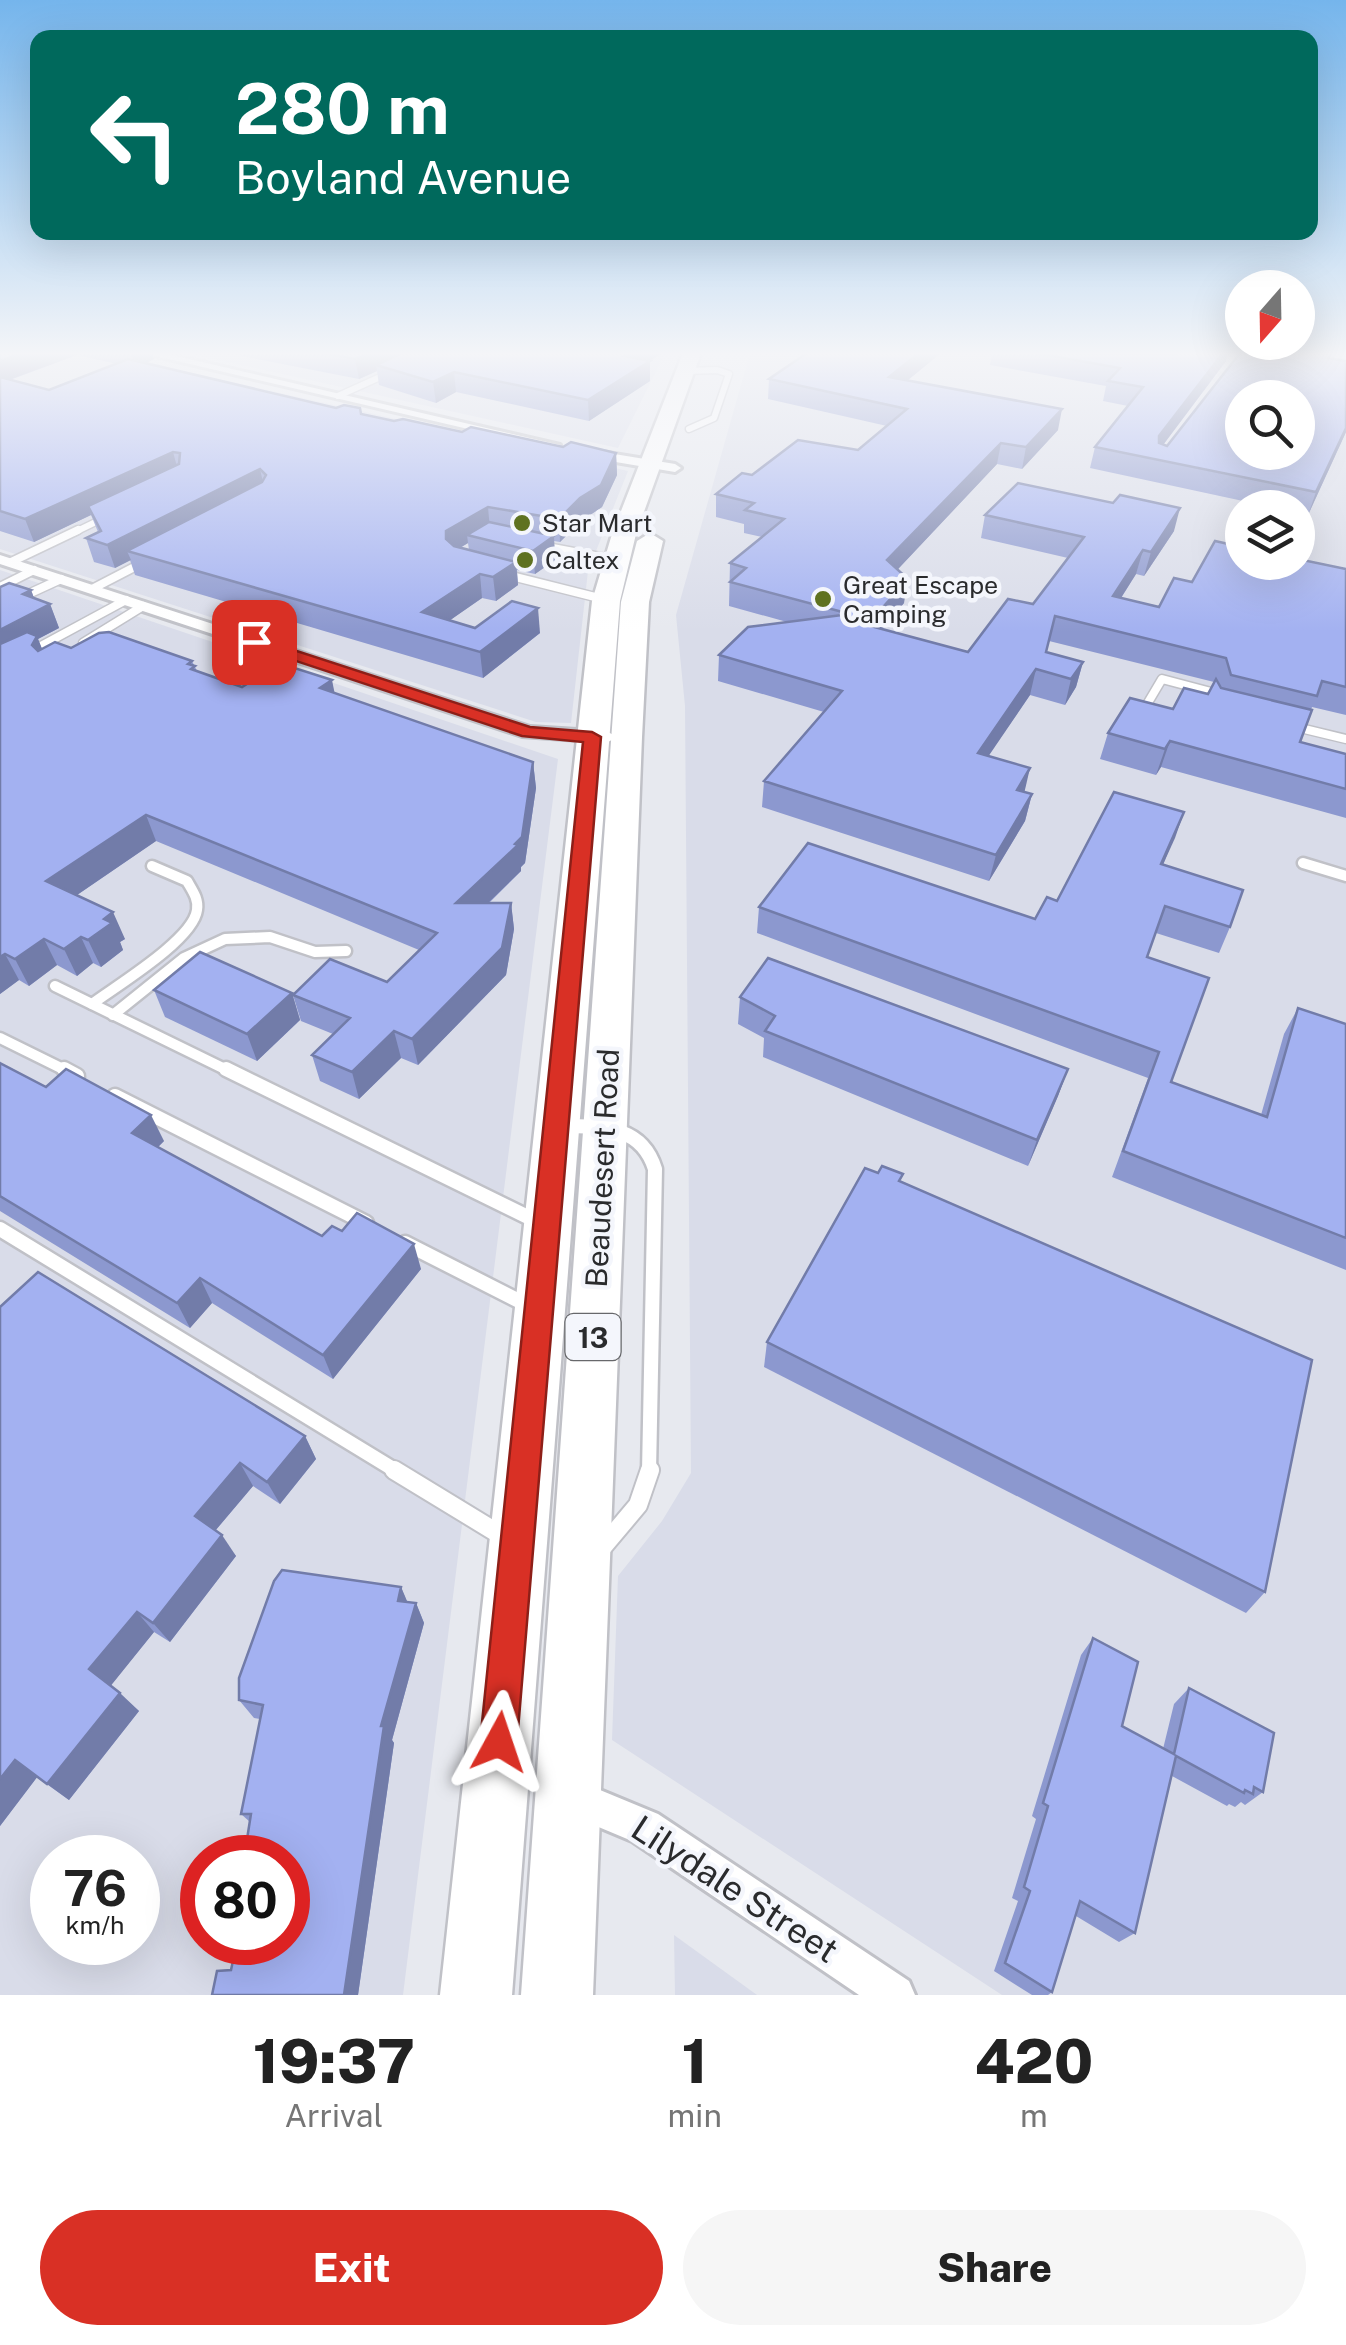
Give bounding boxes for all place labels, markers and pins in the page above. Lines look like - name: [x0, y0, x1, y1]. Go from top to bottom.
- place label: Star Mart: [542, 508, 653, 538]
- marker: Star Mart: [511, 512, 533, 534]
- place label: Caltex: [545, 545, 619, 575]
- marker: Caltex: [514, 549, 536, 571]
- place label: Great Escape Camping: [843, 570, 998, 629]
- marker: Great Escape Camping: [812, 588, 834, 610]
- pin: [212, 600, 297, 685]

